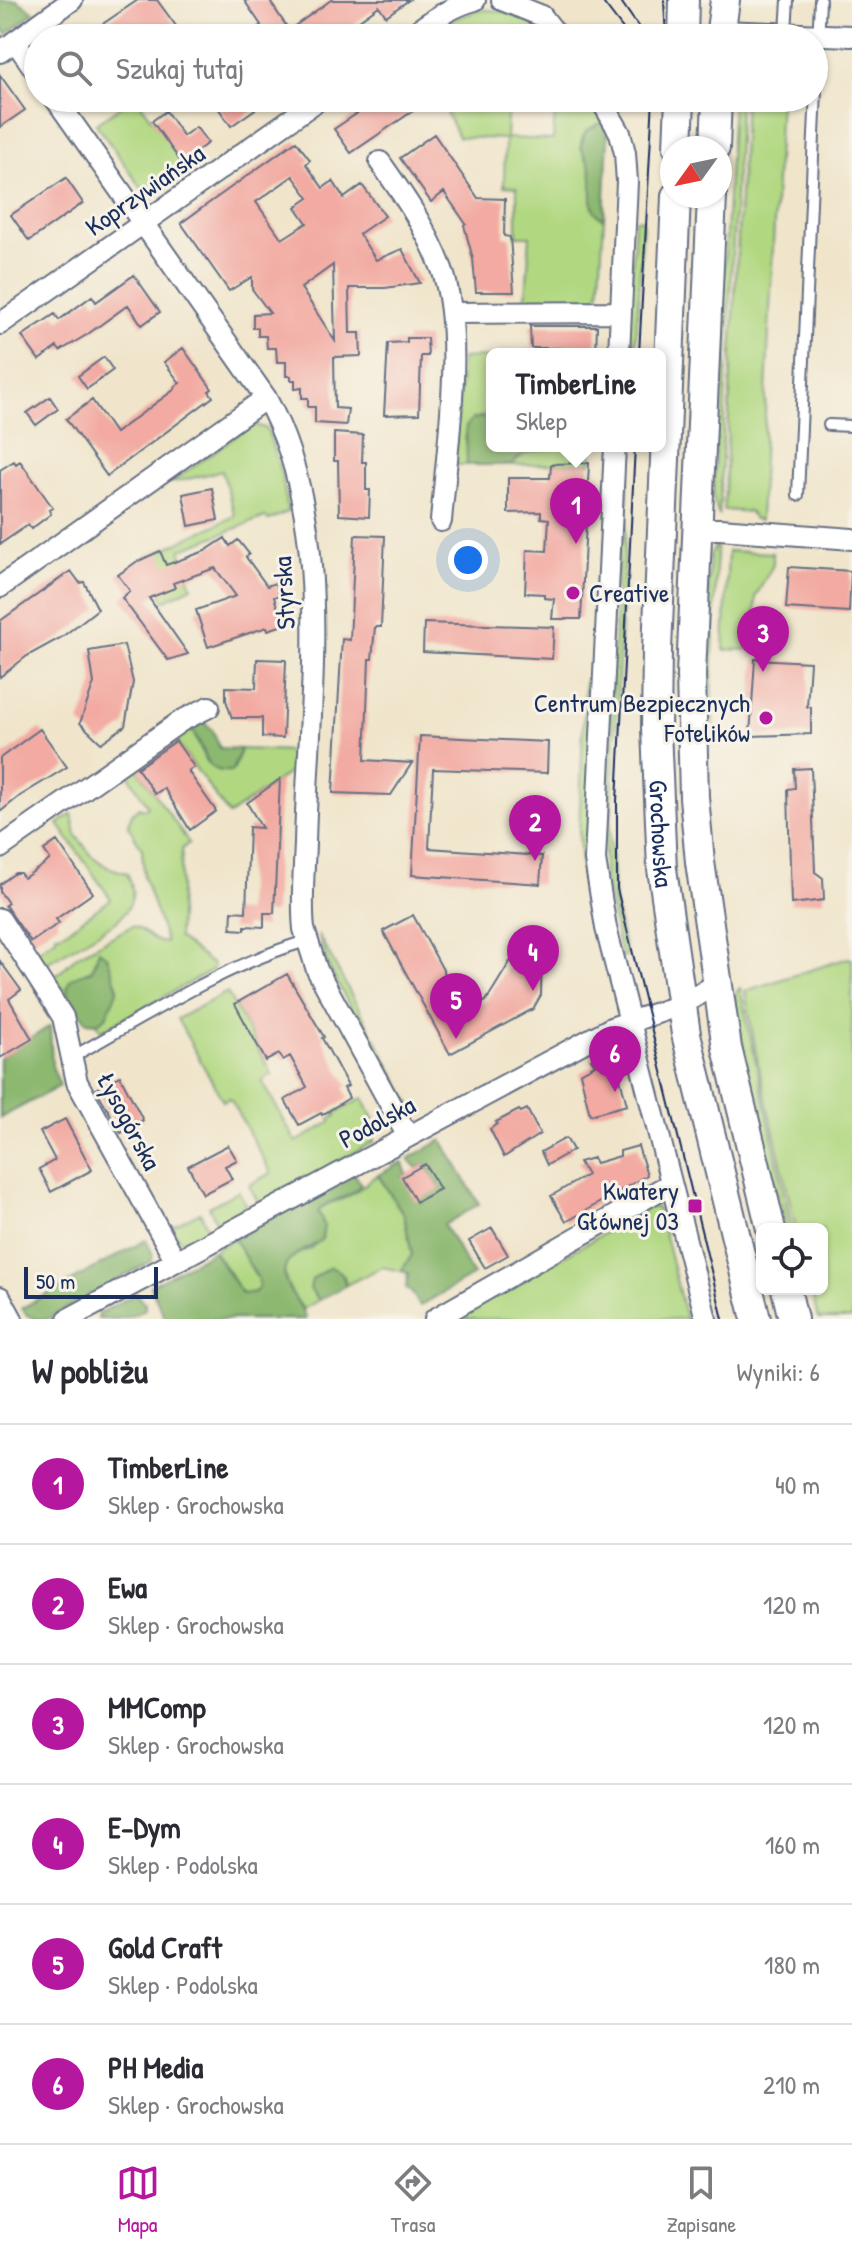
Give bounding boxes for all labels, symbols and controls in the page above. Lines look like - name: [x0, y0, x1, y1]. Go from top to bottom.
- search box: [24, 24, 828, 112]
- icon: search: [52, 46, 96, 90]
- text: Szukaj tutaj: [116, 48, 244, 88]
- street label: Koprzywiańska: [78, 136, 211, 244]
- north arrow: [660, 136, 732, 208]
- popup: [486, 348, 666, 452]
- text: TimberLine: [516, 363, 636, 403]
- text: Sklep: [516, 403, 567, 438]
- pin: 1: [550, 478, 602, 544]
- your location: [448, 540, 488, 580]
- street label: Styrska: [264, 556, 303, 630]
- place label: Creative: [589, 575, 669, 610]
- marker: Creative: [564, 584, 582, 602]
- pin: 3: [737, 606, 789, 672]
- place label: Centrum Bezpiecznych Fotelików: [534, 685, 750, 750]
- marker: Centrum Bezpiecznych Fotelików: [757, 709, 775, 727]
- street label: Grochowska: [641, 779, 682, 889]
- pin: 2: [509, 795, 561, 861]
- pin: 4: [507, 925, 559, 991]
- pin: 5: [430, 973, 482, 1039]
- pin: 6: [589, 1026, 641, 1092]
- street label: Łysogórska: [89, 1066, 170, 1176]
- street label: Podolska: [333, 1087, 421, 1156]
- place label: Kwatery Głównej 03: [577, 1173, 679, 1238]
- marker: Kwatery Głównej 03: [686, 1197, 704, 1215]
- map controls: [756, 1223, 828, 1295]
- button: locate: [756, 1223, 828, 1295]
- scale bar: [24, 1263, 158, 1299]
- text: 50 m: [36, 1266, 75, 1296]
- text: W pobliżu: [32, 1348, 148, 1394]
- text: Wyniki: 6: [736, 1354, 820, 1389]
- text: TimberLine: [108, 1447, 228, 1487]
- text: 1: [53, 1467, 63, 1502]
- text: 40 m: [775, 1467, 820, 1502]
- text: Sklep · Grochowska: [108, 1487, 284, 1522]
- text: Ewa: [108, 1567, 147, 1607]
- text: 2: [52, 1587, 64, 1622]
- text: 120 m: [763, 1587, 820, 1622]
- text: Sklep · Grochowska: [108, 1607, 284, 1642]
- text: MMComp: [108, 1687, 205, 1727]
- text: 3: [52, 1707, 64, 1742]
- text: 120 m: [763, 1707, 820, 1742]
- text: Sklep · Grochowska: [108, 1727, 284, 1762]
- text: E-Dym: [108, 1807, 181, 1847]
- text: 4: [53, 1827, 63, 1862]
- text: 160 m: [765, 1827, 820, 1862]
- text: Sklep · Podolska: [108, 1847, 258, 1882]
- text: Gold Craft: [108, 1927, 222, 1967]
- text: 5: [53, 1947, 64, 1982]
- text: 180 m: [764, 1947, 820, 1982]
- text: Sklep · Podolska: [108, 1967, 258, 2002]
- text: PH Media: [108, 2047, 203, 2087]
- text: 6: [53, 2067, 63, 2102]
- text: 210 m: [763, 2067, 820, 2102]
- text: Sklep · Grochowska: [108, 2087, 284, 2122]
- tab: Mapa: [116, 2161, 160, 2239]
- tab: Trasa: [391, 2161, 435, 2239]
- tab: Zapisane: [666, 2161, 736, 2239]

